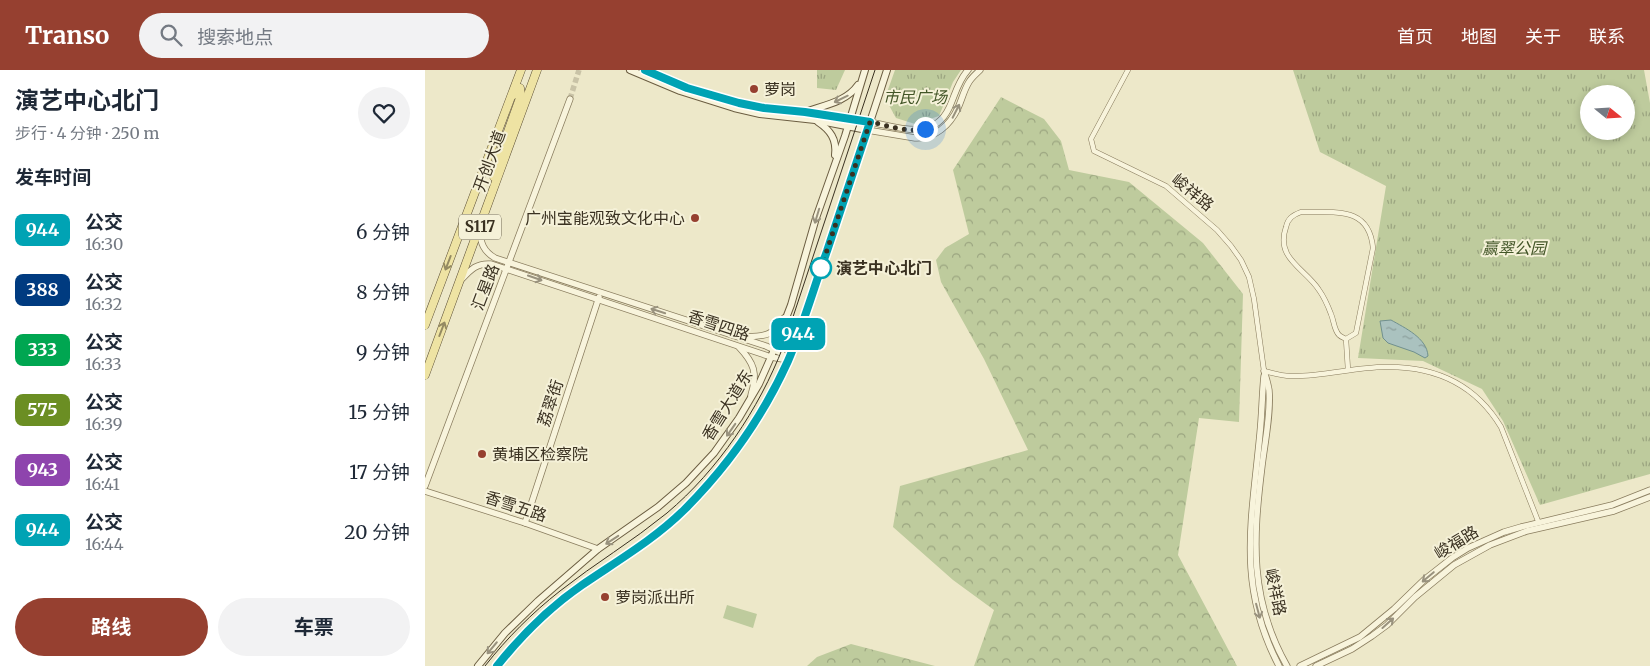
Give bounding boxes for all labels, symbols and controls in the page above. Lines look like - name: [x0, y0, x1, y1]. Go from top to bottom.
- search box: [139, 13, 489, 58]
- text: Transo: [25, 20, 109, 51]
- icon: search: [157, 21, 185, 49]
- text: 搜索地点: [197, 25, 273, 49]
- text: 首页: [1397, 25, 1433, 48]
- text: 地图: [1461, 25, 1497, 48]
- text: 关于: [1525, 25, 1561, 48]
- text: 联系: [1589, 25, 1625, 48]
- place label: 萝岗: [764, 79, 796, 99]
- marker: 萝岗: [748, 83, 760, 95]
- text: 演艺中心北门: [15, 85, 159, 116]
- north arrow: [1580, 85, 1635, 140]
- map controls: [1580, 85, 1635, 140]
- button: heart: [358, 87, 410, 139]
- park label: 市民广场: [883, 87, 949, 107]
- one-way arrow: [833, 94, 848, 104]
- one-way arrow: [951, 103, 961, 118]
- your location: [913, 117, 938, 142]
- text: 步行 · 4 分钟 · 250 m: [15, 123, 159, 143]
- street label: 开创大道: [469, 128, 509, 194]
- text: 发车时间: [15, 165, 91, 189]
- street label: 峻祥路: [1168, 169, 1218, 215]
- one-way arrow: [812, 207, 822, 223]
- place label: 广州宝能观致文化中心: [525, 208, 685, 228]
- text: 公交: [85, 210, 123, 234]
- marker: 广州宝能观致文化中心: [689, 212, 701, 224]
- road number: S117: [459, 214, 501, 240]
- text: 944: [26, 218, 59, 241]
- text: 6 分钟: [356, 220, 410, 244]
- text: 16:30: [85, 234, 123, 254]
- park label: 赢翠公园: [1482, 238, 1548, 258]
- one-way arrow: [443, 255, 452, 270]
- marker: 演艺中心北门: [810, 257, 832, 279]
- place label: 演艺中心北门: [836, 258, 932, 278]
- street label: 汇星路: [467, 261, 503, 313]
- text: 公交: [85, 270, 123, 294]
- one-way arrow: [526, 274, 542, 284]
- text: 388: [26, 278, 59, 301]
- text: 8 分钟: [356, 280, 410, 304]
- text: 16:32: [85, 294, 122, 314]
- one-way arrow: [650, 306, 666, 316]
- street label: 香雪四路: [685, 306, 753, 344]
- line badge: 944: [769, 318, 827, 350]
- one-way arrow: [438, 322, 447, 337]
- text: 944: [781, 322, 815, 345]
- text: 公交: [85, 330, 123, 354]
- text: 333: [28, 338, 57, 361]
- text: 9 分钟: [356, 340, 410, 364]
- text: 16:33: [85, 354, 122, 374]
- street label: 香雪大道东: [697, 366, 757, 444]
- street label: 荔翠街: [533, 377, 567, 429]
- text: 公交: [85, 390, 123, 414]
- text: 575: [27, 398, 58, 421]
- text: 15 分钟: [348, 400, 410, 424]
- text: 16:39: [85, 414, 123, 434]
- one-way arrow: [725, 423, 736, 436]
- place label: 黄埔区检察院: [492, 444, 588, 464]
- marker: 黄埔区检察院: [476, 448, 488, 460]
- text: 公交: [85, 450, 123, 474]
- text: 943: [27, 458, 58, 481]
- text: 17 分钟: [349, 460, 410, 484]
- text: 16:41: [85, 474, 120, 494]
- street label: 香雪五路: [482, 487, 550, 525]
- text: 公交: [85, 510, 123, 534]
- text: 944: [26, 518, 59, 541]
- text: 20 分钟: [344, 520, 410, 544]
- street label: 峻福路: [1430, 521, 1482, 563]
- text: 16:44: [85, 534, 124, 554]
- one-way arrow: [605, 534, 619, 545]
- street label: 峻祥路: [1261, 566, 1291, 618]
- one-way arrow: [1422, 571, 1435, 582]
- place label: 萝岗派出所: [615, 587, 695, 607]
- marker: 萝岗派出所: [599, 591, 611, 603]
- button: 路线: [15, 598, 208, 656]
- button: 车票: [218, 598, 410, 656]
- one-way arrow: [1253, 603, 1263, 619]
- one-way arrow: [1382, 618, 1395, 629]
- one-way arrow: [487, 642, 498, 655]

